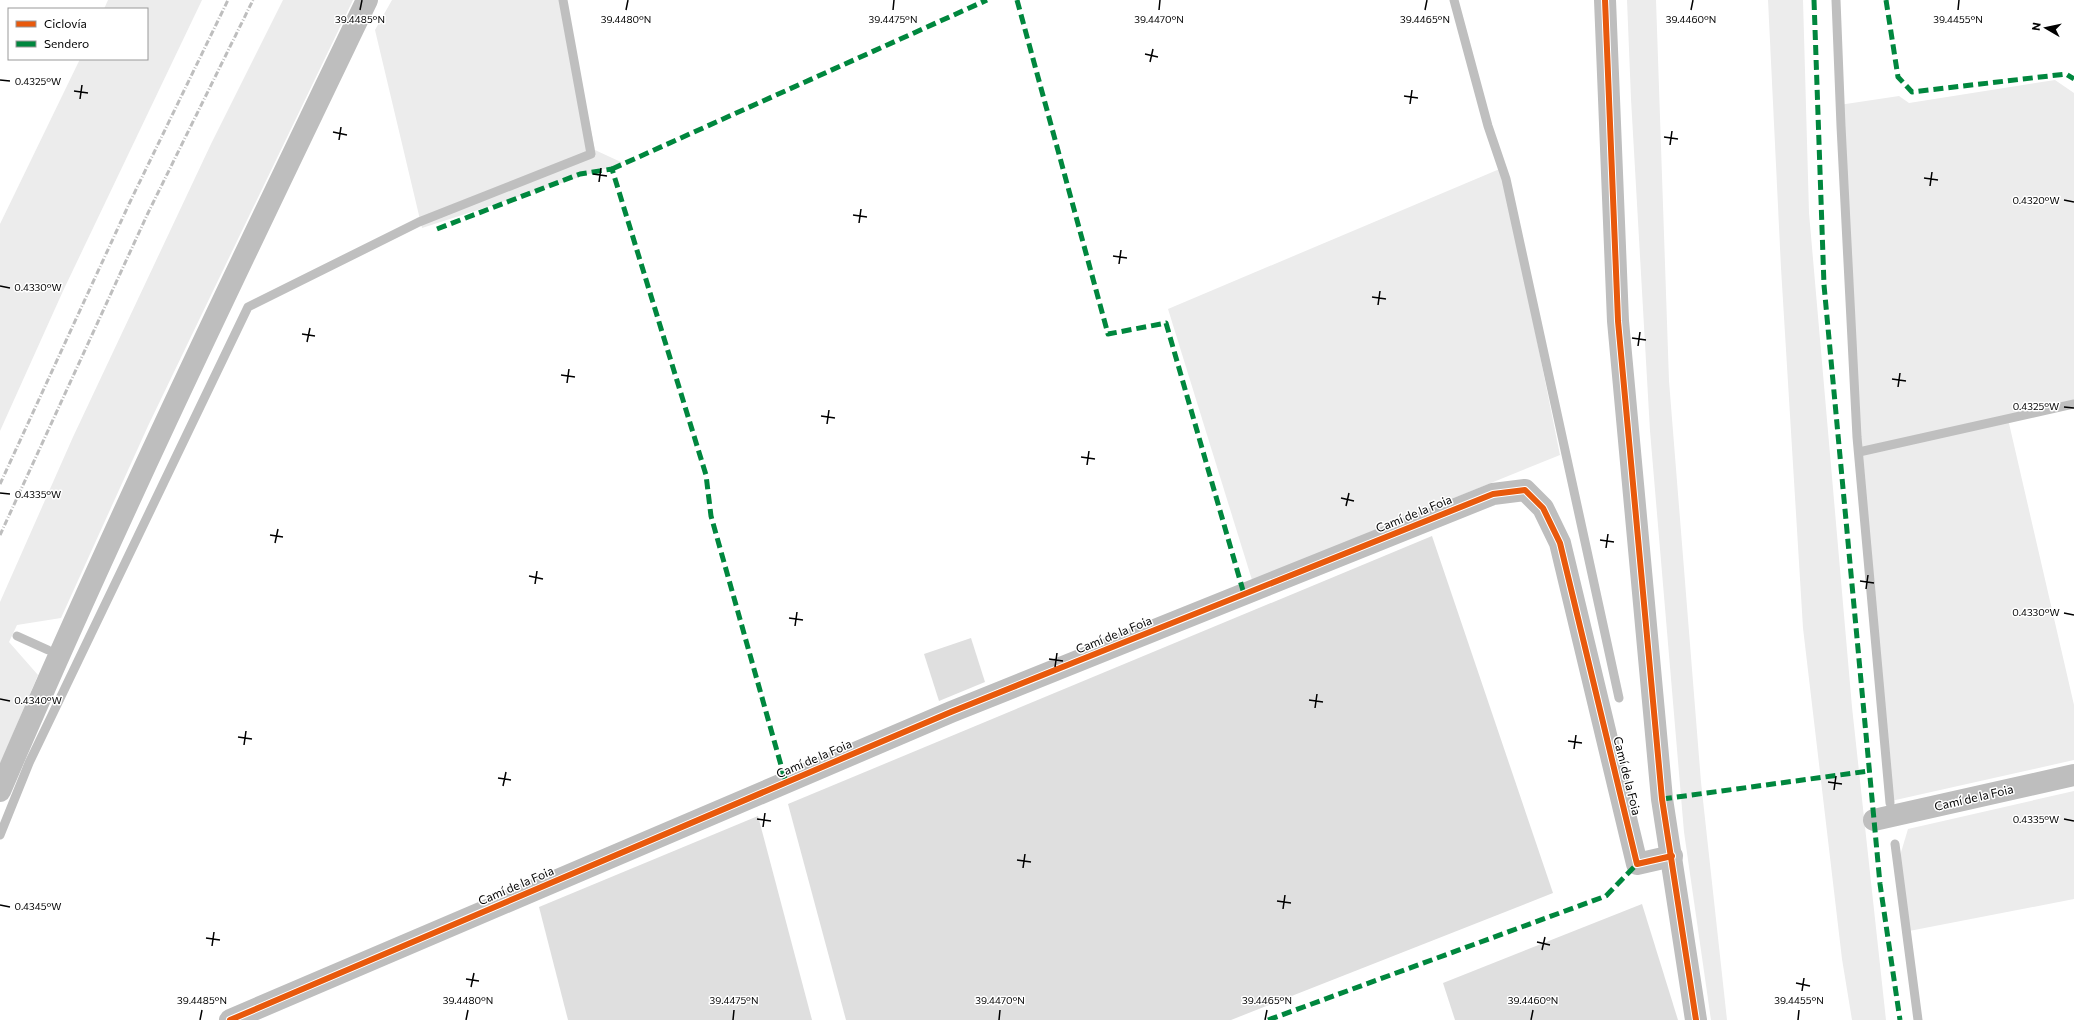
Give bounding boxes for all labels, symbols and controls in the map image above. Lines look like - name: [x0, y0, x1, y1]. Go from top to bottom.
- legend: [8, 8, 148, 60]
- north arrow: [2026, 8, 2066, 48]
- text: 39.4485°N: [335, 13, 385, 25]
- text: 39.4480°N: [601, 13, 651, 25]
- text: 39.4475°N: [869, 13, 917, 25]
- text: 39.4470°N: [1134, 13, 1184, 25]
- text: 39.4465°N: [1400, 13, 1450, 25]
- text: 39.4460°N: [1666, 13, 1716, 25]
- text: 39.4455°N: [1933, 13, 1983, 25]
- text: Ciclovía: [44, 16, 87, 30]
- text: N: [2029, 21, 2043, 31]
- text: Sendero: [44, 36, 89, 50]
- text: 0.4325°W: [15, 75, 61, 87]
- text: 0.4320°W: [2012, 194, 2060, 206]
- text: 0.4330°W: [14, 281, 62, 293]
- text: 0.4325°W: [2013, 400, 2059, 412]
- text: 0.4335°W: [15, 488, 61, 500]
- street label: Camí de la Foia: [1374, 491, 1454, 535]
- text: 0.4330°W: [2012, 606, 2060, 618]
- street label: Camí de la Foia: [1074, 612, 1154, 656]
- text: 0.4340°W: [14, 694, 62, 706]
- street label: Camí de la Foia: [1611, 735, 1645, 817]
- street label: Camí de la Foia: [774, 736, 853, 780]
- street label: Camí de la Foia: [1933, 781, 2015, 813]
- text: 0.4335°W: [2013, 813, 2059, 825]
- street label: Camí de la Foia: [476, 863, 555, 907]
- text: 0.4345°W: [15, 900, 61, 912]
- text: 39.4485°N: [177, 994, 227, 1006]
- text: 39.4480°N: [443, 994, 493, 1006]
- text: 39.4475°N: [710, 994, 758, 1006]
- text: 39.4470°N: [975, 994, 1025, 1006]
- text: 39.4465°N: [1242, 994, 1292, 1006]
- text: 39.4460°N: [1508, 994, 1558, 1006]
- text: 39.4455°N: [1774, 994, 1824, 1006]

